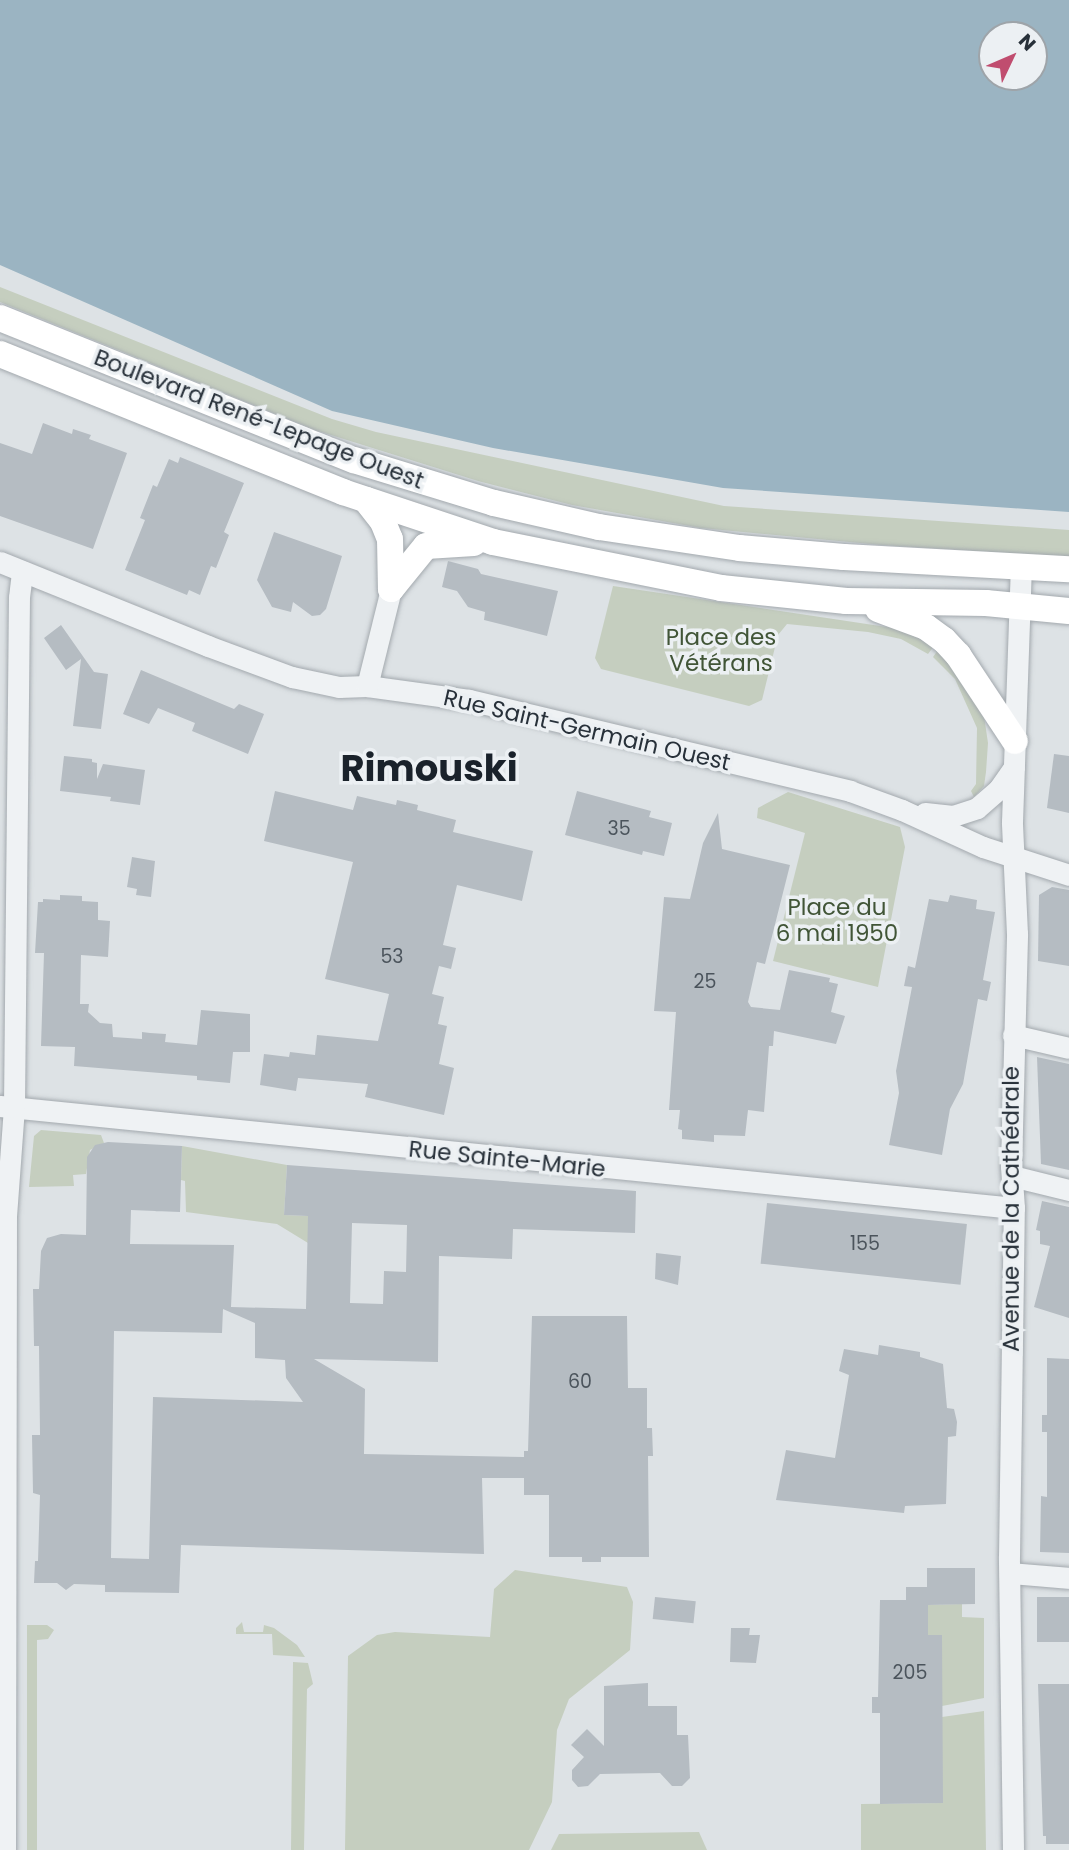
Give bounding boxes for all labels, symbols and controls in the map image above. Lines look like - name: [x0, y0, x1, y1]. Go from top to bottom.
- north arrow: [978, 21, 1048, 91]
- text: N: [1012, 28, 1042, 57]
- street label: Boulevard René-Lepage Ouest: [90, 343, 428, 495]
- park label: Place des Vétérans: [666, 623, 776, 677]
- street label: Rue Saint-Germain Ouest: [441, 684, 733, 776]
- district label: Rimouski: [340, 746, 518, 790]
- house number: 35: [607, 818, 631, 840]
- park label: Place du 6 mai 1950: [776, 893, 898, 947]
- house number: 53: [380, 946, 404, 968]
- house number: 25: [694, 971, 716, 993]
- street label: Avenue de la Cathédrale: [997, 1066, 1025, 1352]
- street label: Rue Sainte-Marie: [407, 1135, 607, 1183]
- house number: 155: [850, 1233, 880, 1255]
- house number: 60: [568, 1371, 592, 1393]
- house number: 205: [893, 1662, 927, 1684]

